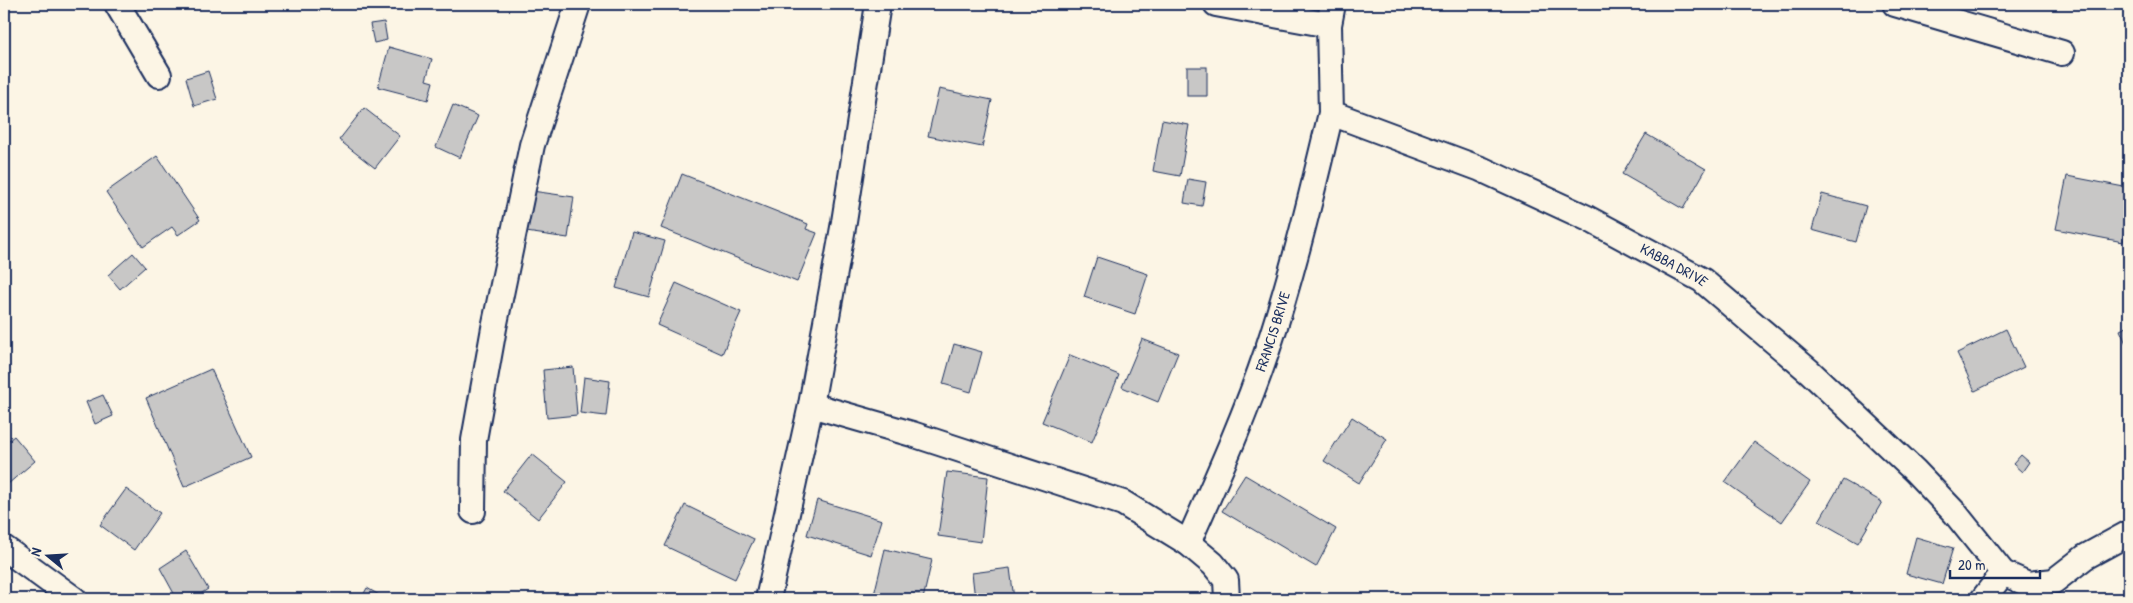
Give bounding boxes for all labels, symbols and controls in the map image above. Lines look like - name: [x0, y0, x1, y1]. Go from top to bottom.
- street label: KABBA DRIVE: [1637, 238, 1713, 291]
- street label: FRANCIS BRIVE: [1249, 289, 1295, 375]
- north arrow: [22, 530, 72, 580]
- text: N: [25, 545, 46, 558]
- scale bar: [1950, 548, 2040, 580]
- text: 20 m: [1958, 554, 1985, 575]

